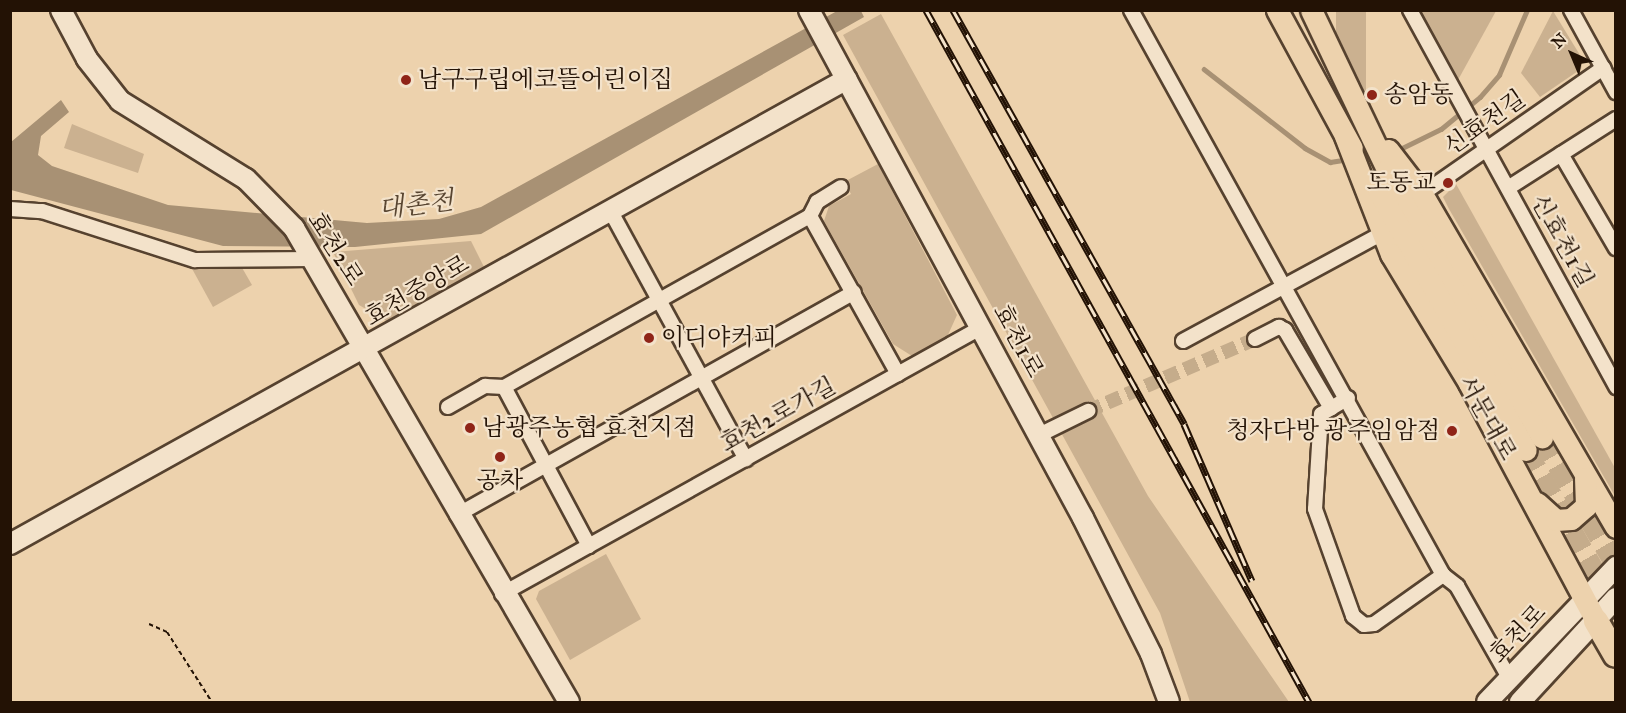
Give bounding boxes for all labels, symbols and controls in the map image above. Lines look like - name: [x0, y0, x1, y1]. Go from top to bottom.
- north arrow: [1542, 24, 1602, 84]
- text: N: [1548, 29, 1571, 52]
- place label: 남구구립에코뜰어린이집: [418, 66, 673, 94]
- marker: 남구구립에코뜰어린이집: [399, 73, 413, 87]
- place label: 송암동: [1384, 81, 1454, 109]
- street label: 신효천길: [1439, 85, 1531, 161]
- marker: 송암동: [1365, 88, 1379, 102]
- place label: 도동교: [1366, 169, 1436, 197]
- marker: 도동교: [1441, 176, 1455, 190]
- water label: 대촌천: [377, 185, 455, 225]
- street label: 신효천1길: [1525, 189, 1599, 293]
- street label: 효천2로: [301, 207, 369, 291]
- street label: 효천중앙로: [360, 250, 474, 332]
- street label: 효천1로: [987, 299, 1049, 383]
- place label: 이디야커피: [661, 324, 777, 352]
- marker: 이디야커피: [642, 331, 656, 345]
- street label: 서문대로: [1452, 370, 1522, 466]
- street label: 효천2로가길: [715, 371, 841, 459]
- place label: 남광주농협 효천지점: [482, 414, 696, 442]
- place label: 청자다방 광주임암점: [1226, 417, 1440, 445]
- marker: 남광주농협 효천지점: [463, 421, 477, 435]
- marker: 청자다방 광주임암점: [1445, 424, 1459, 438]
- marker: 공차: [493, 450, 507, 464]
- place label: 공차: [477, 467, 523, 495]
- street label: 효천로: [1484, 599, 1552, 669]

